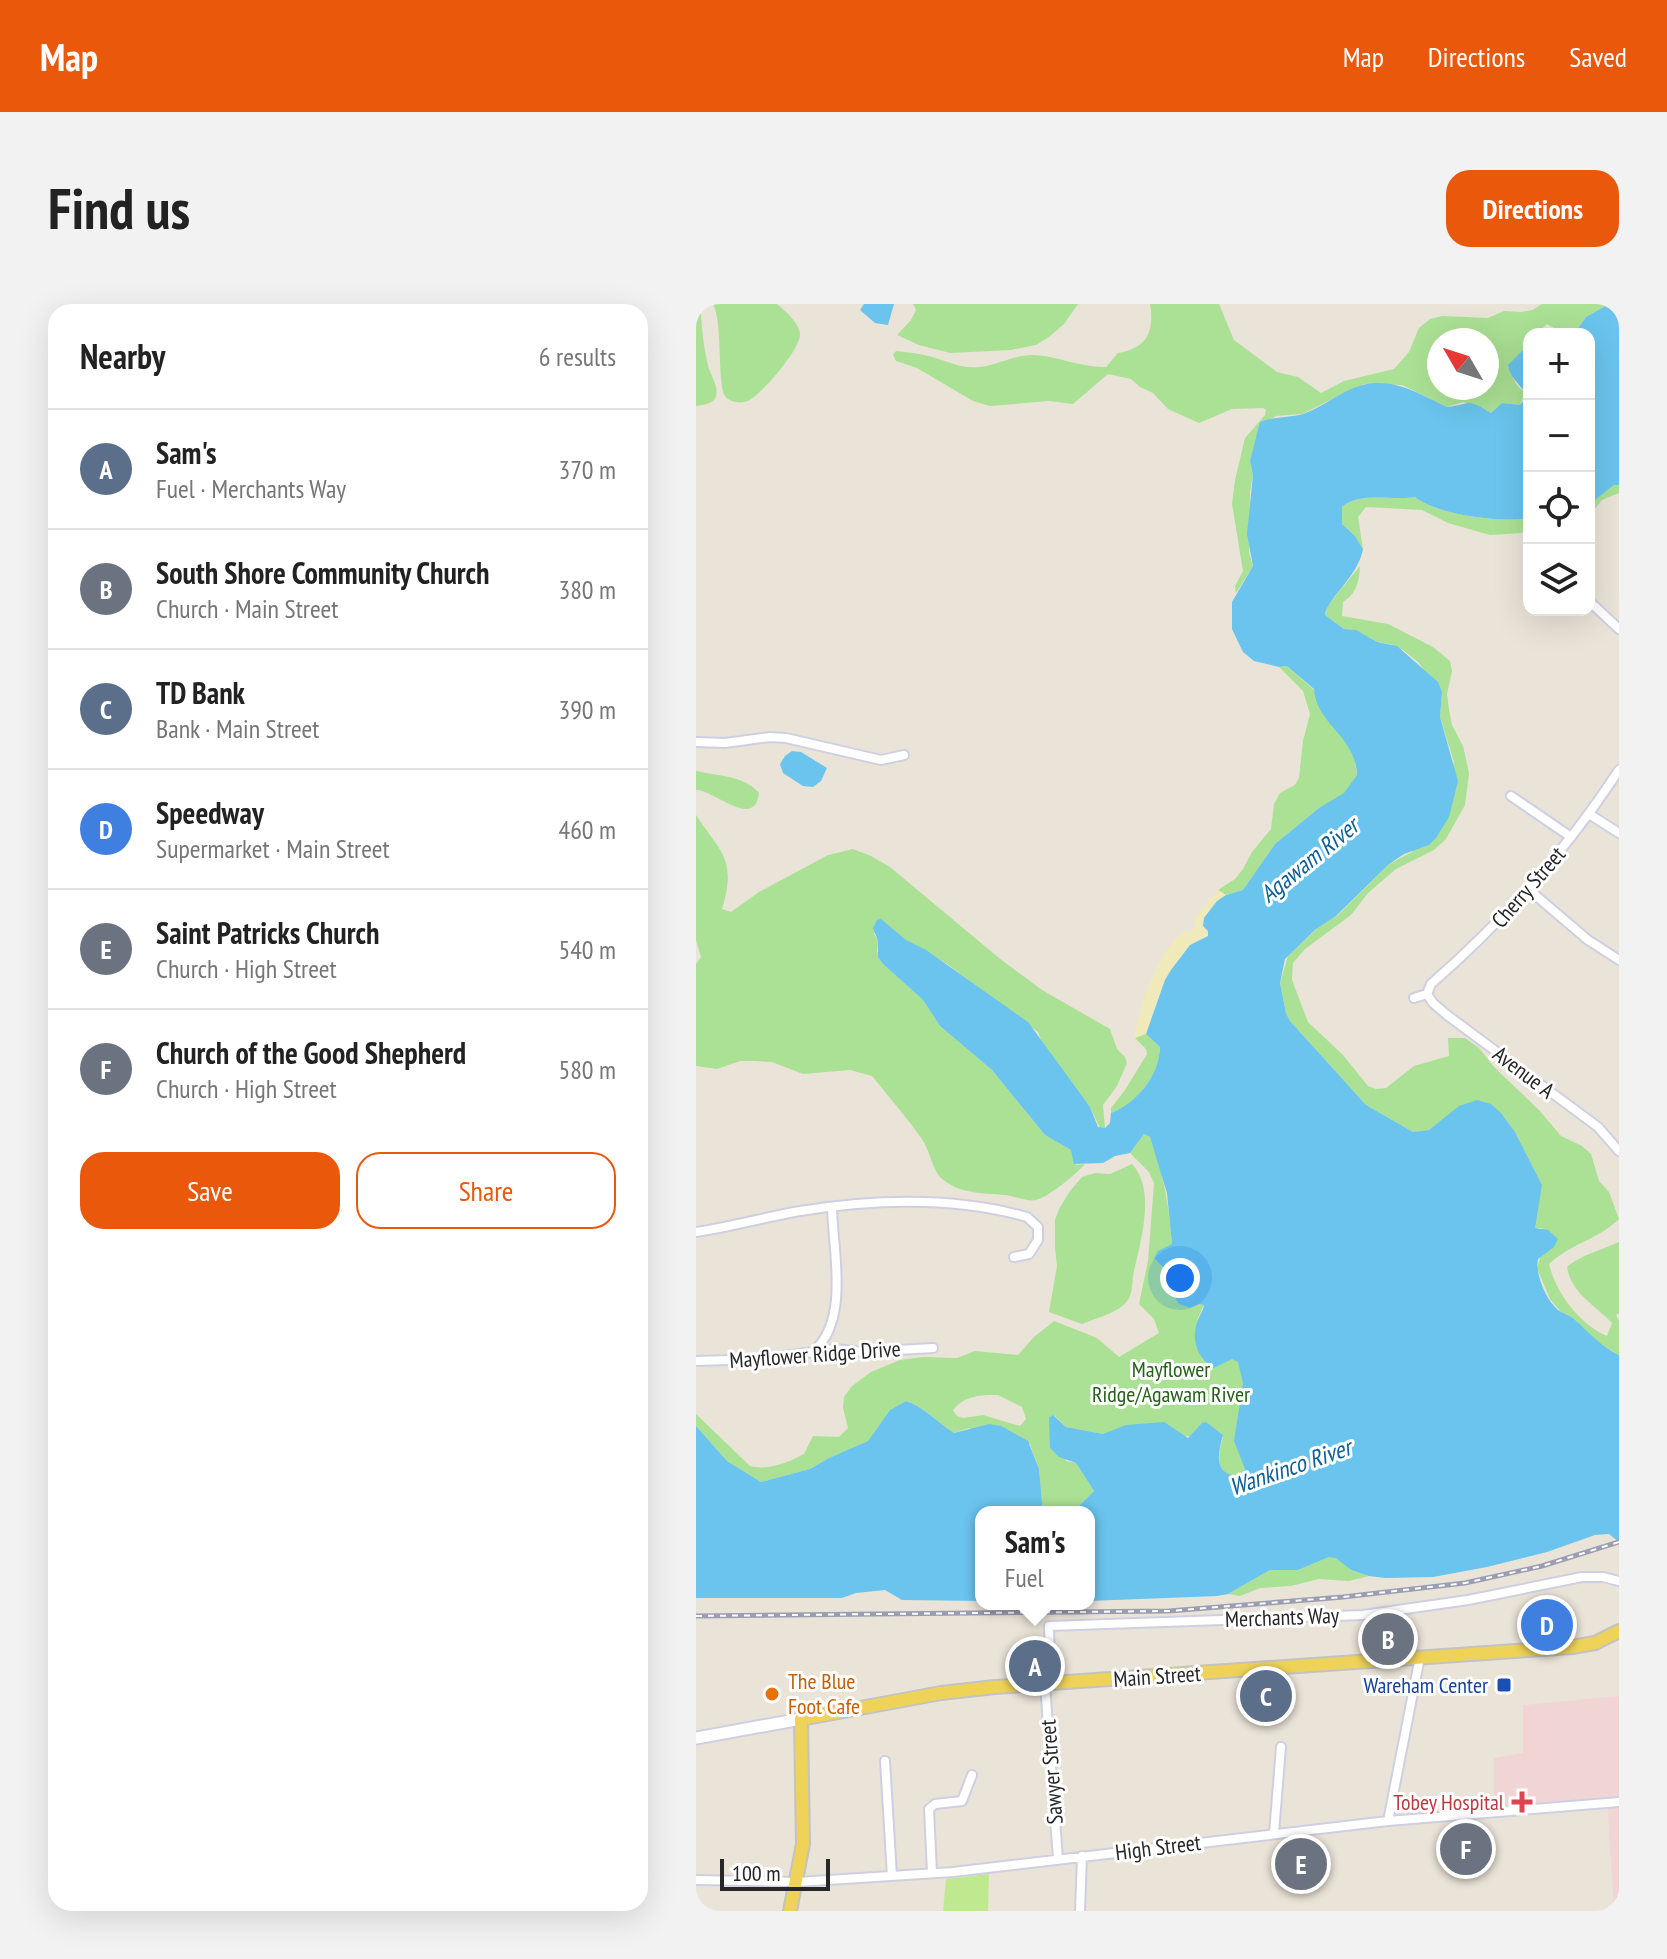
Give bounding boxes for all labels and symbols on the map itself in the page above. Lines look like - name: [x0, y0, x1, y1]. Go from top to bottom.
- north arrow: [1427, 328, 1499, 400]
- water label: Agawam River: [1253, 809, 1367, 909]
- street label: Cherry Street: [1485, 841, 1571, 933]
- street label: Avenue A: [1488, 1040, 1561, 1105]
- your location: [1160, 1258, 1200, 1298]
- street label: Mayflower Ridge Drive: [729, 1334, 901, 1374]
- park label: Mayflower Ridge/Agawam River: [1092, 1355, 1250, 1408]
- water label: Wankinco River: [1225, 1431, 1358, 1502]
- pin: D: [1521, 1595, 1573, 1655]
- street label: Merchants Way: [1225, 1601, 1340, 1633]
- pin: B: [1362, 1609, 1414, 1669]
- pin: A: [1009, 1636, 1061, 1696]
- street label: Main Street: [1112, 1659, 1202, 1693]
- pin: C: [1240, 1666, 1292, 1726]
- place label: The Blue Foot Cafe: [788, 1667, 860, 1720]
- place label: Wareham Center: [1363, 1671, 1488, 1699]
- marker: Wareham Center: [1495, 1676, 1513, 1694]
- marker: The Blue Foot Cafe: [763, 1685, 781, 1703]
- street label: Sawyer Street: [1033, 1719, 1069, 1825]
- place label: Tobey Hospital: [1393, 1788, 1505, 1816]
- marker: Tobey Hospital: [1511, 1791, 1533, 1813]
- pin: F: [1440, 1819, 1492, 1879]
- street label: High Street: [1114, 1828, 1202, 1866]
- pin: E: [1275, 1834, 1327, 1894]
- scale bar: [720, 1855, 830, 1891]

